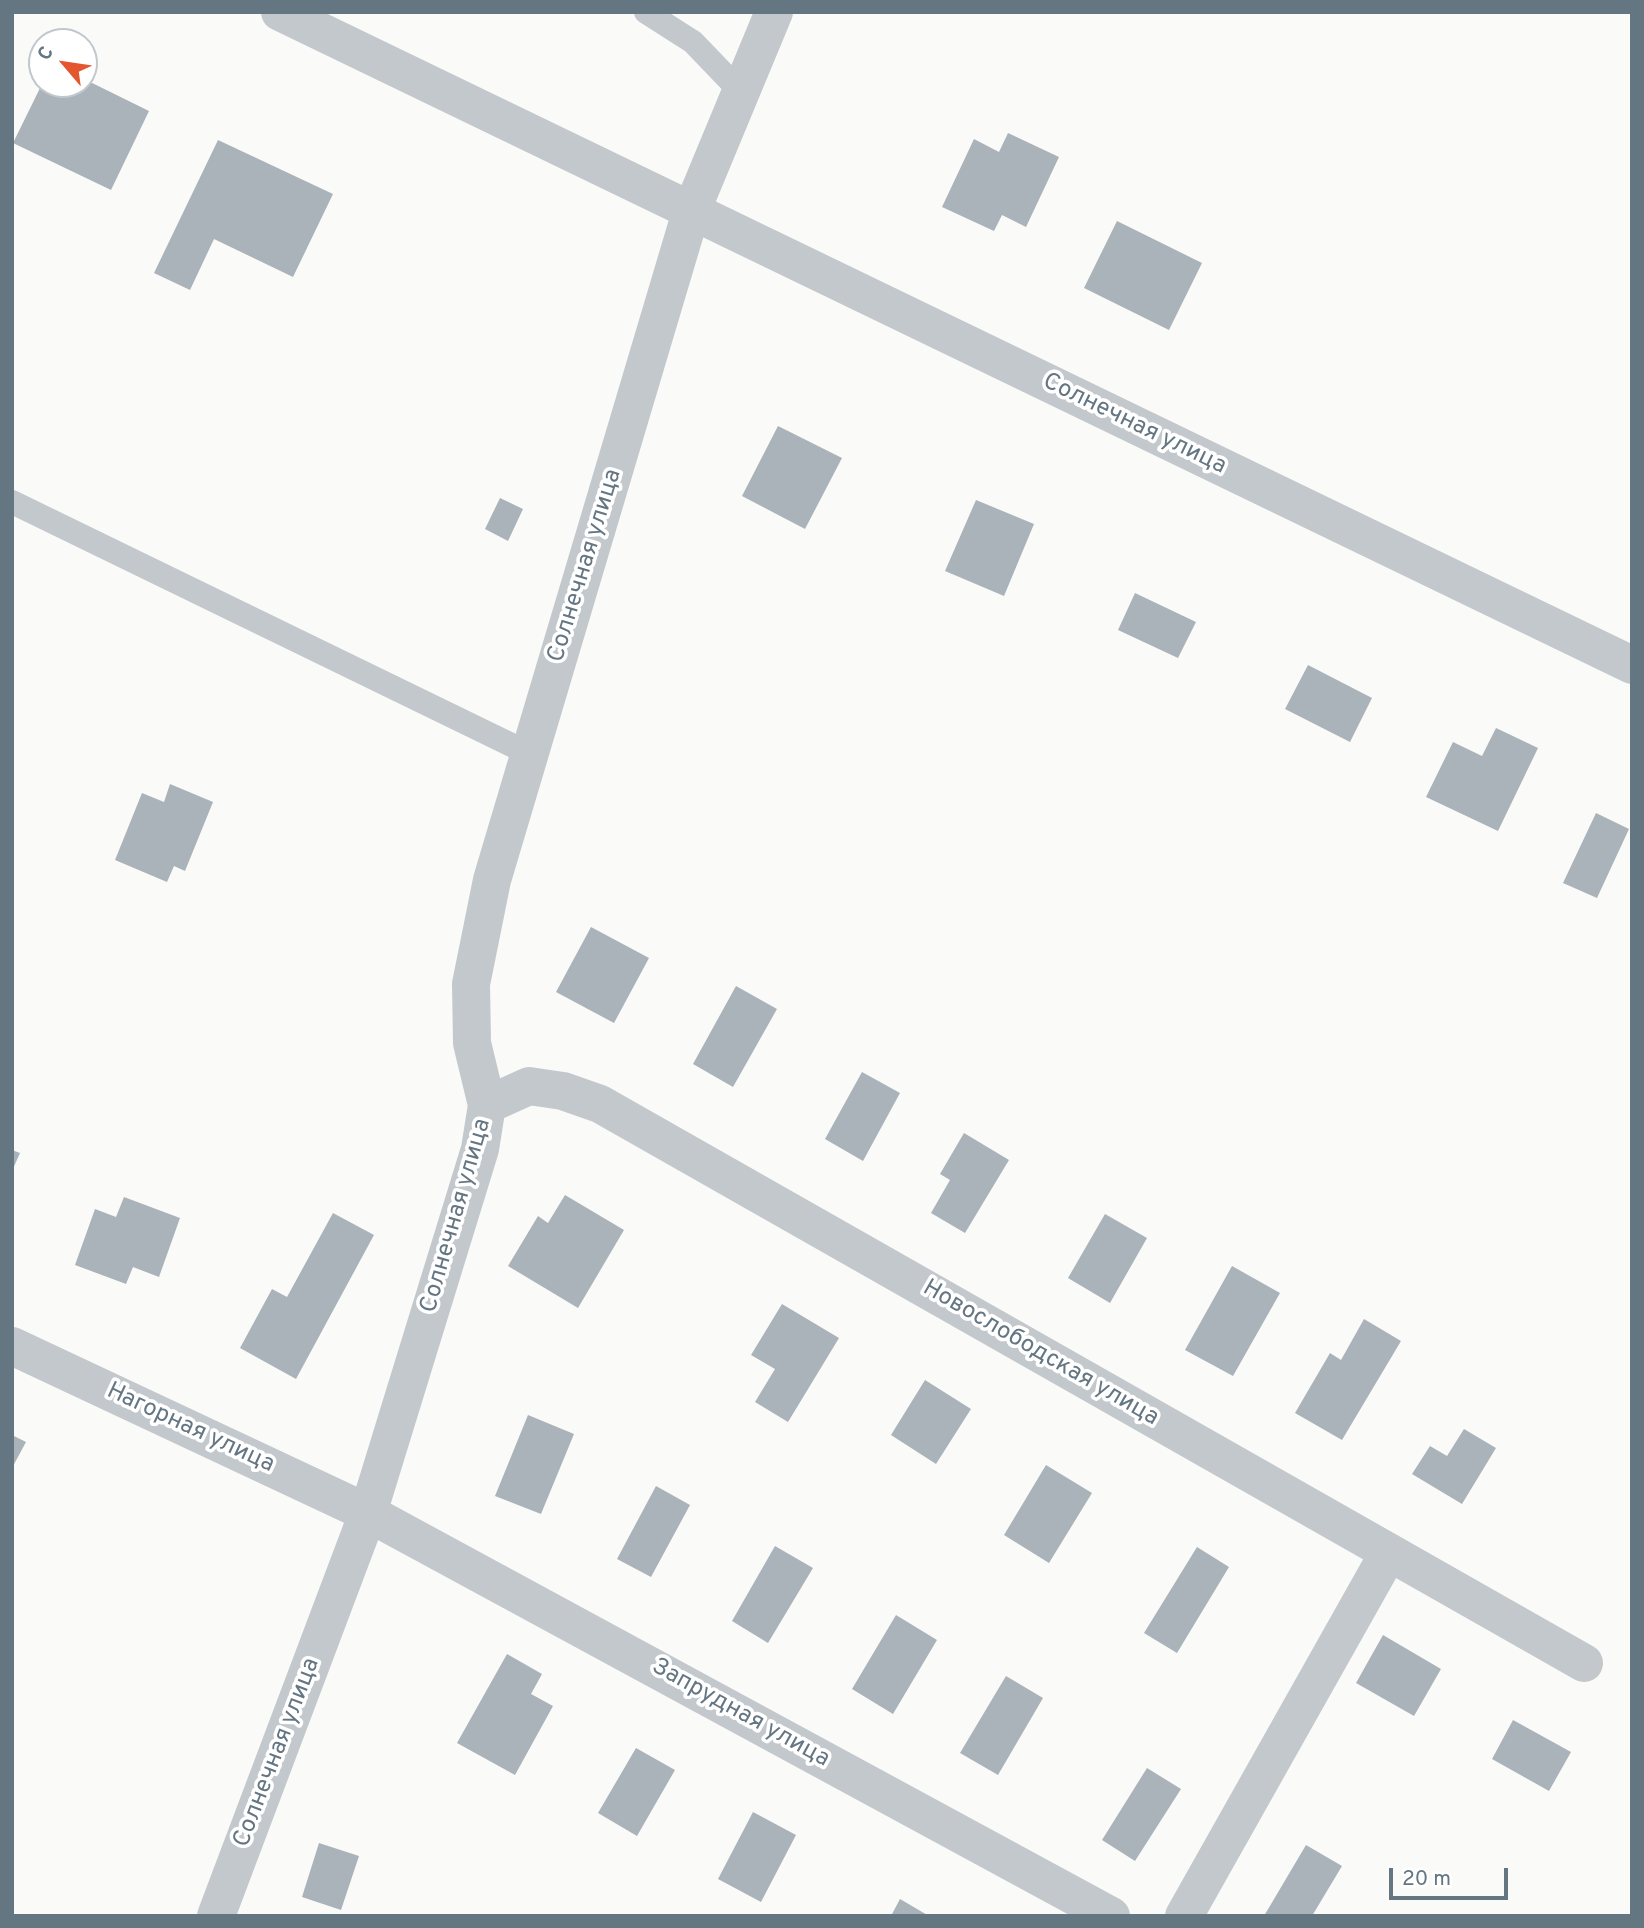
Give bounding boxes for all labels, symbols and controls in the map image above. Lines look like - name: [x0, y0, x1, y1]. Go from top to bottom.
- north arrow: [28, 28, 98, 98]
- text: С: [33, 43, 60, 65]
- street label: Солнечная улица: [1038, 368, 1230, 482]
- street label: Солнечная улица: [543, 466, 629, 666]
- street label: Солнечная улица: [416, 1116, 498, 1316]
- street label: Новослободская улица: [917, 1275, 1163, 1433]
- street label: Нагорная улица: [102, 1378, 278, 1480]
- street label: Запрудная улица: [646, 1653, 834, 1775]
- street label: Солнечная улица: [229, 1654, 327, 1852]
- scale bar: [1392, 1854, 1511, 1898]
- text: 20 m: [1402, 1866, 1451, 1893]

